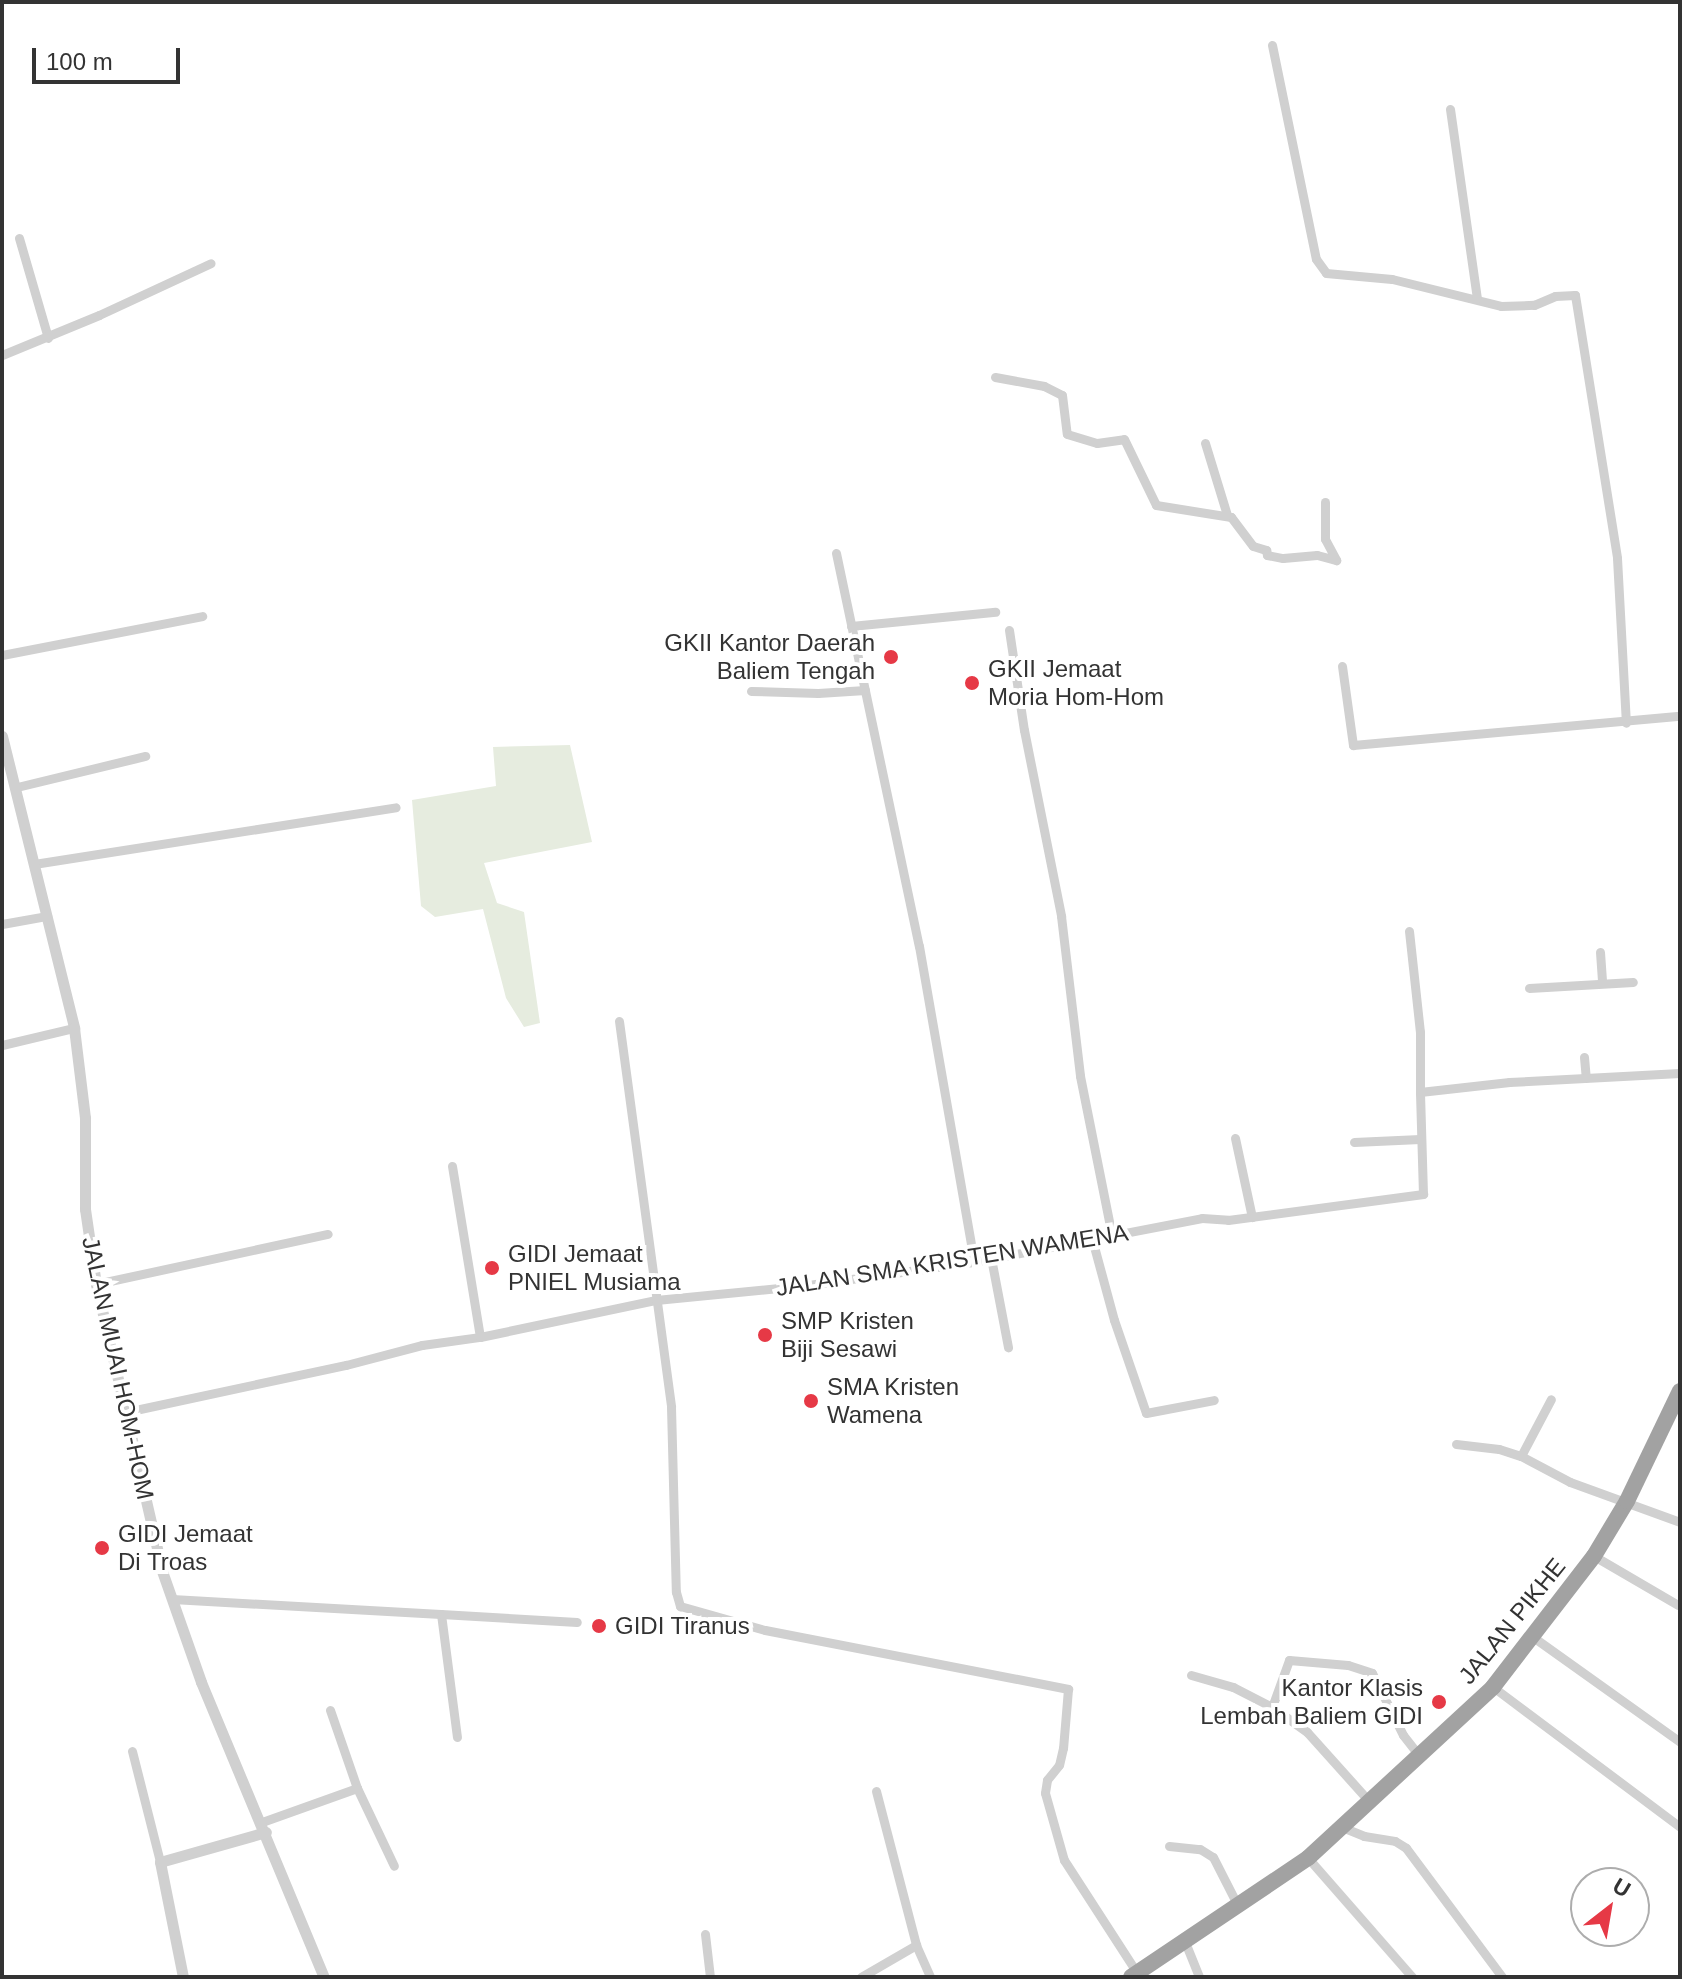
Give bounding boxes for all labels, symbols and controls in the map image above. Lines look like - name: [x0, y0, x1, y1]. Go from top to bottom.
- scale bar: [36, 32, 184, 82]
- text: 100 m: [46, 48, 113, 75]
- place label: GKII Kantor Daerah Baliem Tengah: [664, 629, 875, 685]
- marker: GKII Kantor Daerah Baliem Tengah: [882, 648, 900, 666]
- place label: GKII Jemaat Moria Hom-Hom: [988, 655, 1164, 711]
- marker: GKII Jemaat Moria Hom-Hom: [963, 674, 981, 692]
- street label: JALAN SMA KRISTEN WAMENA: [773, 1218, 1131, 1302]
- street label: JALAN MUAI HOM-HOM: [76, 1234, 160, 1502]
- place label: GIDI Jemaat PNIEL Musiama: [508, 1240, 681, 1296]
- marker: GIDI Jemaat PNIEL Musiama: [483, 1259, 501, 1277]
- place label: SMP Kristen Biji Sesawi: [781, 1307, 914, 1363]
- marker: SMP Kristen Biji Sesawi: [756, 1326, 774, 1344]
- place label: SMA Kristen Wamena: [827, 1373, 960, 1429]
- marker: SMA Kristen Wamena: [802, 1392, 820, 1410]
- place label: GIDI Jemaat Di Troas: [118, 1520, 253, 1576]
- marker: GIDI Jemaat Di Troas: [93, 1539, 111, 1557]
- street label: JALAN PIKHE: [1453, 1552, 1571, 1690]
- place label: GIDI Tiranus: [615, 1612, 750, 1640]
- marker: GIDI Tiranus: [590, 1617, 608, 1635]
- place label: Kantor Klasis Lembah Baliem GIDI: [1200, 1674, 1423, 1730]
- marker: Kantor Klasis Lembah Baliem GIDI: [1430, 1693, 1448, 1711]
- north arrow: [1570, 1867, 1650, 1947]
- text: U: [1608, 1873, 1635, 1903]

